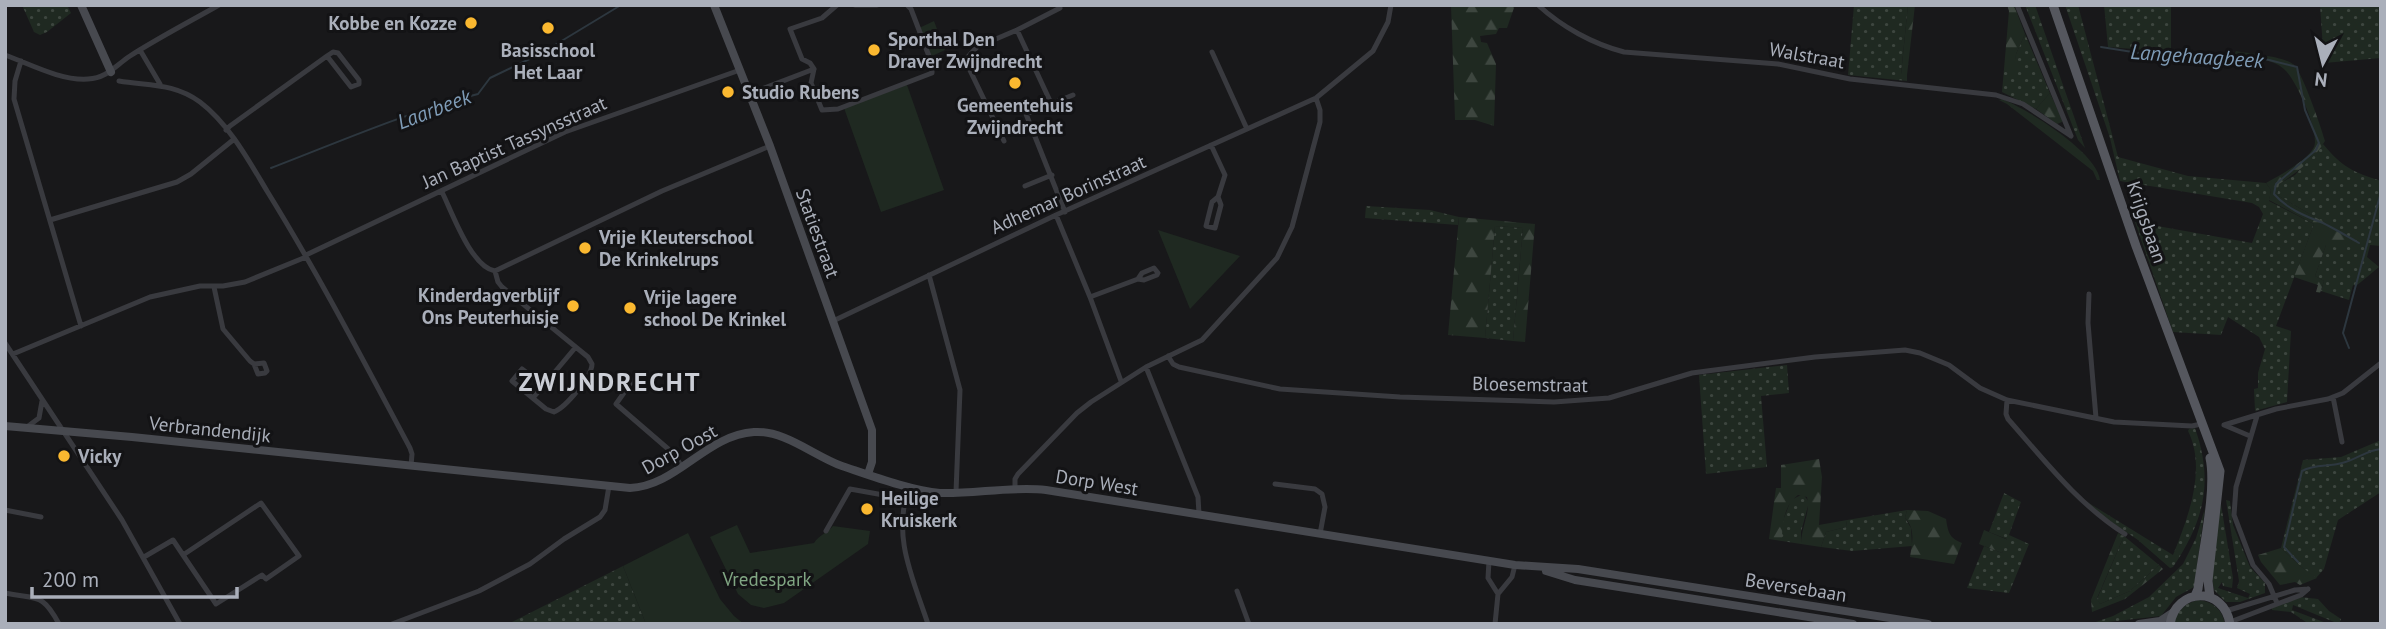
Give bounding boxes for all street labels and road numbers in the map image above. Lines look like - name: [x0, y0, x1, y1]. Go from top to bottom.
- street label: Walstraat: [1767, 37, 1847, 74]
- street label: Jan Baptist Tassynsstraat: [417, 90, 610, 194]
- street label: Adhemar Borinstraat: [987, 149, 1150, 239]
- street label: Krijgsbaan: [2122, 178, 2172, 266]
- street label: Statiestraat: [791, 185, 845, 281]
- street label: Bloesemstraat: [1472, 371, 1589, 397]
- street label: Verbrandendijk: [147, 411, 272, 447]
- street label: Dorp Oost: [637, 418, 721, 479]
- street label: Dorp West: [1054, 464, 1140, 500]
- street label: Beversebaan: [1743, 567, 1849, 607]

